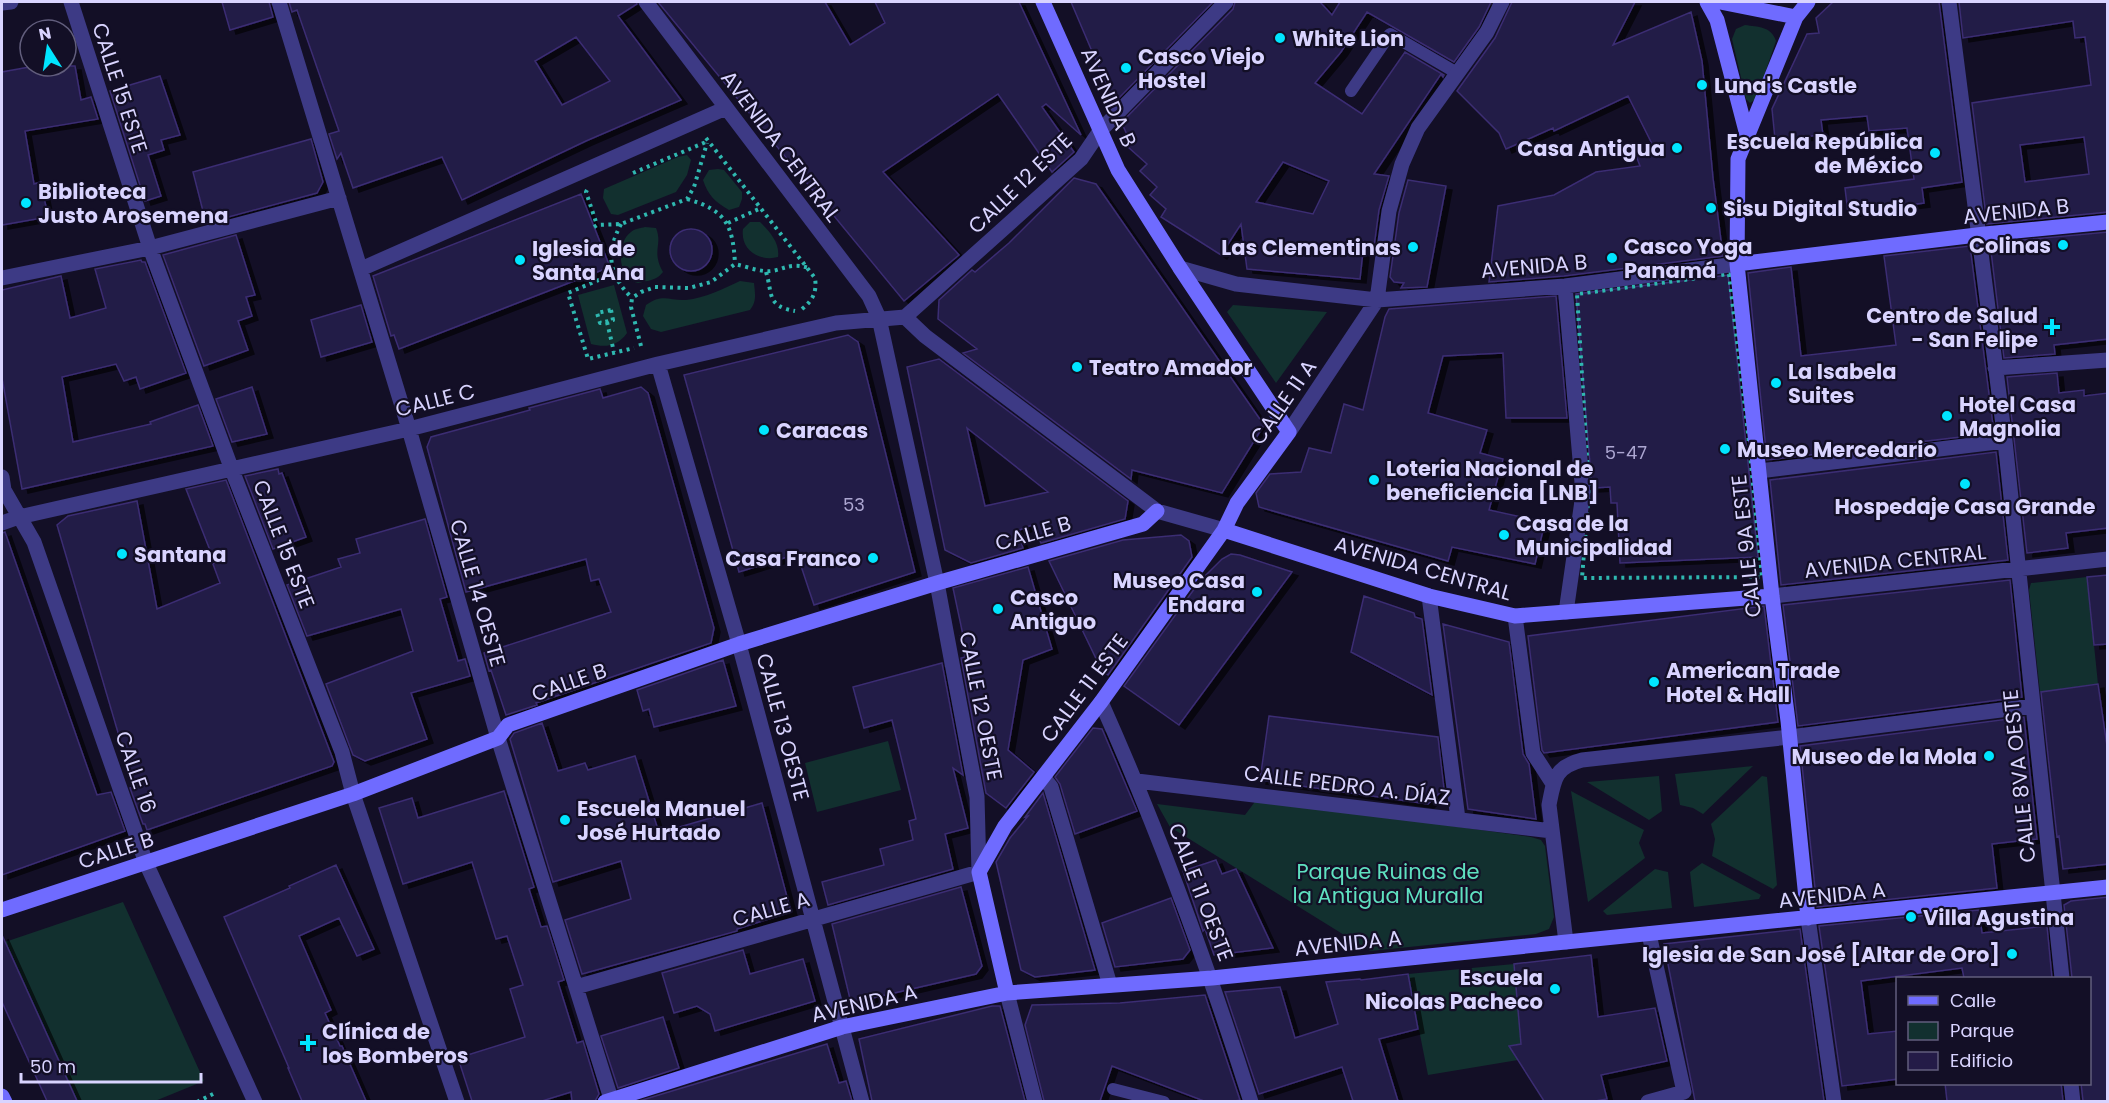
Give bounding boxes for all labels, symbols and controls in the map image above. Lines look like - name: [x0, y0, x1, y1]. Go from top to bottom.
- north arrow: [18, 18, 78, 78]
- street label: CALLE 15 ESTE: [85, 19, 155, 157]
- text: N: [37, 21, 53, 46]
- place label: White Lion: [1292, 24, 1404, 53]
- marker: White Lion: [1273, 31, 1287, 45]
- street label: AVENIDA B: [1074, 42, 1144, 152]
- place label: Casco Viejo Hostel: [1138, 42, 1265, 95]
- marker: Casco Viejo Hostel: [1119, 61, 1133, 75]
- street label: AVENIDA CENTRAL: [714, 64, 848, 228]
- place label: Luna's Castle: [1714, 71, 1857, 100]
- marker: Luna's Castle: [1695, 78, 1709, 92]
- street label: CALLE 12 ESTE: [962, 126, 1078, 240]
- place label: Escuela República de México: [1727, 127, 1923, 180]
- place label: Casa Antigua: [1517, 134, 1665, 163]
- marker: Casa Antigua: [1670, 141, 1684, 155]
- marker: Escuela República de México: [1928, 146, 1942, 160]
- place label: Biblioteca Justo Arosemena: [38, 177, 228, 230]
- street label: AVENIDA B: [1962, 191, 2070, 231]
- place label: Sisu Digital Studio: [1723, 194, 1917, 223]
- marker: Biblioteca Justo Arosemena: [19, 196, 33, 210]
- marker: Sisu Digital Studio: [1704, 201, 1718, 215]
- place label: Colinas: [1969, 231, 2051, 260]
- place label: Casco Yoga Panamá: [1624, 232, 1753, 285]
- place label: Las Clementinas: [1221, 233, 1401, 262]
- place label: Iglesia de Santa Ana: [532, 234, 644, 287]
- marker: Colinas: [2056, 238, 2070, 252]
- marker: Las Clementinas: [1406, 240, 1420, 254]
- street label: AVENIDA B: [1480, 247, 1588, 285]
- marker: Casco Yoga Panamá: [1605, 251, 1619, 265]
- marker: Iglesia de Santa Ana: [513, 253, 527, 267]
- place label: Centro de Salud - San Felipe: [1866, 301, 2038, 354]
- marker: Centro de Salud - San Felipe: [2043, 318, 2061, 336]
- place label: Teatro Amador: [1089, 353, 1253, 382]
- street label: CALLE 11 A: [1243, 354, 1323, 450]
- place label: La Isabela Suites: [1788, 357, 1897, 410]
- marker: Teatro Amador: [1070, 360, 1084, 374]
- street label: CALLE C: [392, 376, 478, 424]
- marker: La Isabela Suites: [1769, 376, 1783, 390]
- place label: Hotel Casa Magnolia: [1959, 390, 2076, 443]
- marker: Hotel Casa Magnolia: [1940, 409, 1954, 423]
- place label: Caracas: [776, 416, 868, 445]
- marker: Caracas: [757, 423, 771, 437]
- place label: Museo Mercedario: [1737, 435, 1937, 464]
- house number: 5-47: [1605, 440, 1647, 465]
- marker: Museo Mercedario: [1718, 442, 1732, 456]
- place label: Loteria Nacional de beneficiencia [LNB]: [1386, 454, 1599, 507]
- marker: Loteria Nacional de beneficiencia [LNB]: [1367, 473, 1381, 487]
- street label: CALLE 9A ESTE: [1724, 473, 1768, 619]
- street label: CALLE 15 ESTE: [246, 475, 322, 613]
- marker: Hospedaje Casa Grande: [1958, 477, 1972, 491]
- house number: 53: [843, 492, 865, 517]
- place label: Hospedaje Casa Grande: [1834, 492, 2096, 521]
- street label: CALLE B: [992, 508, 1074, 558]
- place label: Casa de la Municipalidad: [1516, 509, 1672, 562]
- street label: CALLE 14 OESTE: [443, 516, 513, 670]
- marker: Casa de la Municipalidad: [1497, 528, 1511, 542]
- street label: AVENIDA CENTRAL: [1331, 529, 1515, 607]
- street label: AVENIDA CENTRAL: [1803, 537, 1987, 585]
- place label: Santana: [134, 540, 227, 569]
- place label: Casa Franco: [725, 544, 861, 573]
- marker: Santana: [115, 547, 129, 561]
- marker: Casa Franco: [866, 551, 880, 565]
- place label: Museo Casa Endara: [1113, 566, 1245, 619]
- place label: Casco Antiguo: [1010, 583, 1096, 636]
- marker: Museo Casa Endara: [1250, 585, 1264, 599]
- marker: Casco Antiguo: [991, 602, 1005, 616]
- street label: CALLE 11 ESTE: [1034, 628, 1134, 748]
- street label: CALLE 12 OESTE: [952, 629, 1010, 783]
- street label: CALLE 13 OESTE: [749, 650, 817, 804]
- street label: CALLE B: [528, 656, 610, 708]
- place label: American Trade Hotel & Hall: [1666, 656, 1840, 709]
- marker: American Trade Hotel & Hall: [1647, 675, 1661, 689]
- street label: CALLE 8VA OESTE: [1995, 688, 2043, 864]
- street label: CALLE 16: [108, 727, 164, 817]
- place label: Museo de la Mola: [1791, 742, 1977, 771]
- marker: Museo de la Mola: [1982, 749, 1996, 763]
- street label: CALLE PEDRO A. DÍAZ: [1242, 758, 1452, 812]
- place label: Escuela Manuel José Hurtado: [577, 794, 746, 847]
- marker: Escuela Manuel José Hurtado: [558, 813, 572, 827]
- street label: CALLE 11 OESTE: [1161, 819, 1241, 965]
- street label: CALLE B: [75, 824, 157, 876]
- park label: Parque Ruinas de la Antigua Muralla: [1293, 857, 1483, 910]
- street label: AVENIDA A: [1777, 875, 1887, 915]
- street label: CALLE A: [729, 884, 813, 934]
- place label: Villa Agustina: [1923, 903, 2074, 932]
- marker: Villa Agustina: [1904, 910, 1918, 924]
- street label: AVENIDA A: [1293, 923, 1403, 963]
- place label: Iglesia de San José [Altar de Oro]: [1642, 940, 2000, 969]
- marker: Iglesia de San José [Altar de Oro]: [2005, 947, 2019, 961]
- place label: Escuela Nicolas Pacheco: [1365, 963, 1543, 1016]
- street label: AVENIDA A: [808, 977, 920, 1029]
- legend: [1896, 977, 2091, 1085]
- marker: Escuela Nicolas Pacheco: [1548, 982, 1562, 996]
- text: Calle: [1950, 988, 1996, 1013]
- place label: Clínica de los Bomberos: [322, 1017, 468, 1070]
- text: Parque: [1950, 1018, 2014, 1043]
- marker: Clínica de los Bomberos: [299, 1034, 317, 1052]
- scale bar: [21, 1046, 201, 1084]
- text: Edificio: [1950, 1048, 2013, 1073]
- text: 50 m: [30, 1054, 76, 1079]

